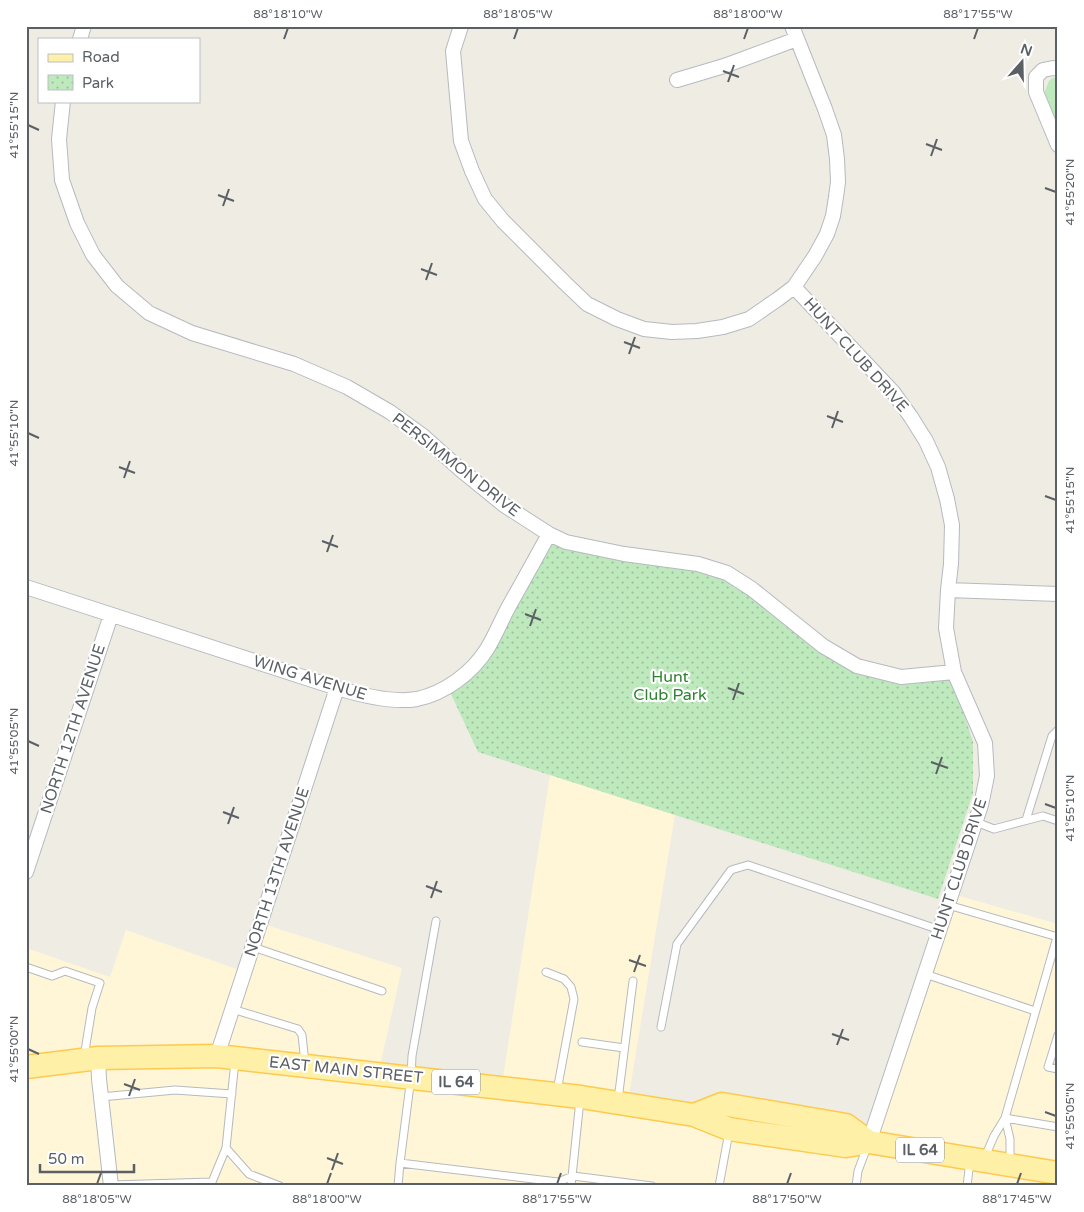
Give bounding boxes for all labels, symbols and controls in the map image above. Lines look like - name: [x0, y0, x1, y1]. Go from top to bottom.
- text: 88°18'10"W: [253, 7, 323, 21]
- text: 88°18'05"W: [483, 7, 553, 21]
- text: 88°18'00"W: [713, 7, 783, 21]
- text: 88°17'55"W: [943, 7, 1013, 21]
- legend: [38, 38, 200, 102]
- north arrow: [996, 38, 1046, 88]
- text: N: [1018, 40, 1034, 60]
- text: Road: [82, 48, 120, 66]
- text: Park: [82, 74, 114, 92]
- text: 41°55'15"N: [7, 92, 21, 159]
- text: 41°55'20"N: [1063, 159, 1077, 226]
- street label: HUNT CLUB DRIVE: [799, 293, 913, 417]
- text: 41°55'10"N: [7, 400, 21, 467]
- street label: PERSIMMON DRIVE: [388, 409, 524, 521]
- text: 41°55'15"N: [1063, 467, 1077, 534]
- street label: NORTH 12TH AVENUE: [36, 642, 110, 816]
- street label: WING AVENUE: [251, 651, 369, 705]
- park label: Hunt Club Park: [633, 667, 707, 705]
- text: 41°55'05"N: [7, 708, 21, 775]
- text: 41°55'10"N: [1063, 775, 1077, 842]
- street label: NORTH 13TH AVENUE: [240, 785, 314, 959]
- street label: HUNT CLUB DRIVE: [927, 796, 991, 942]
- text: 41°55'00"N: [7, 1016, 21, 1083]
- street label: EAST MAIN STREET: [268, 1052, 424, 1088]
- road number: IL 64: [432, 1070, 480, 1094]
- text: 41°55'05"N: [1063, 1083, 1077, 1150]
- road number: IL 64: [896, 1138, 944, 1162]
- scale bar: [40, 1142, 134, 1174]
- text: 50 m: [48, 1150, 85, 1168]
- text: 88°18'05"W: [62, 1192, 132, 1206]
- text: 88°18'00"W: [292, 1192, 362, 1206]
- text: 88°17'55"W: [522, 1192, 592, 1206]
- text: 88°17'50"W: [752, 1192, 822, 1206]
- text: 88°17'45"W: [982, 1192, 1052, 1206]

